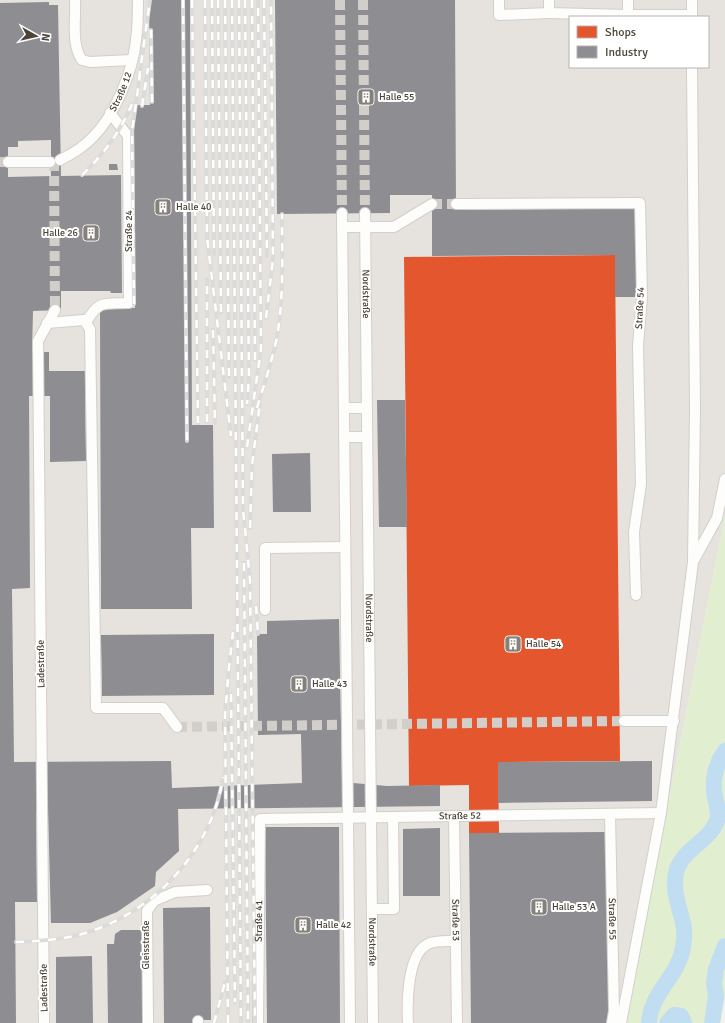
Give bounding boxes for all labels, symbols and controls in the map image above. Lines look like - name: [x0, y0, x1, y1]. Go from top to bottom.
- north arrow: [16, 16, 56, 56]
- legend: [569, 16, 709, 68]
- text: Shops: [605, 25, 636, 40]
- text: N: [38, 33, 52, 42]
- text: Industry: [605, 45, 648, 60]
- street label: Straße 12: [107, 70, 135, 114]
- building icon: Halle 55: [356, 87, 376, 107]
- place label: Halle 55: [379, 91, 414, 103]
- building icon: Halle 40: [153, 197, 173, 217]
- place label: Halle 40: [176, 201, 211, 213]
- street label: Straße 24: [123, 209, 135, 252]
- building icon: Halle 26: [81, 223, 101, 243]
- place label: Halle 26: [43, 227, 78, 239]
- street label: Nordstraße: [360, 270, 372, 318]
- street label: Straße 54: [633, 286, 647, 329]
- street label: Nordstraße: [363, 594, 375, 642]
- building icon: Halle 54: [503, 634, 523, 654]
- place label: Halle 54: [526, 638, 562, 650]
- street label: Ladestraße: [35, 640, 47, 688]
- building icon: Halle 43: [289, 674, 309, 694]
- place label: Halle 43: [312, 678, 347, 690]
- street label: Straße 52: [439, 810, 481, 822]
- building icon: Halle 53 A: [529, 897, 549, 917]
- street label: Straße 55: [606, 898, 619, 940]
- street label: Straße 53: [449, 899, 462, 941]
- street label: Straße 41: [253, 900, 265, 942]
- place label: Halle 53 A: [552, 901, 596, 913]
- building icon: Halle 42: [293, 915, 313, 935]
- street label: Nordstraße: [366, 918, 378, 966]
- place label: Halle 42: [316, 919, 351, 931]
- street label: Gleisstraße: [140, 920, 152, 970]
- street label: Ladestraße: [38, 964, 50, 1012]

